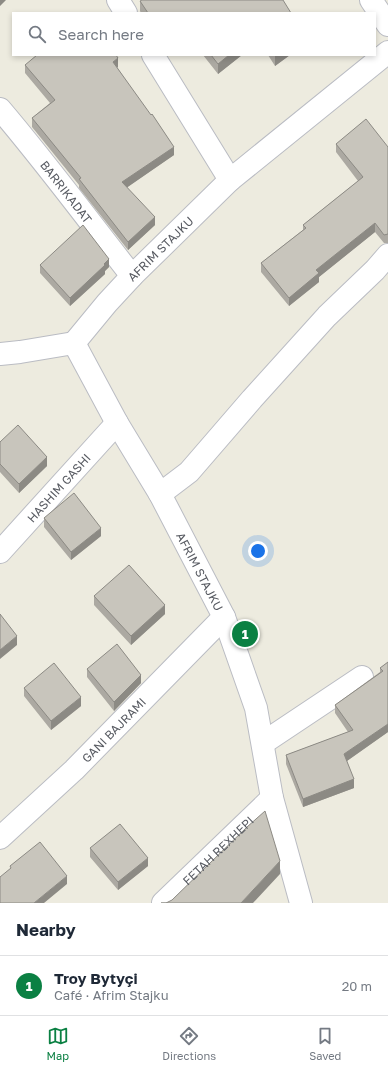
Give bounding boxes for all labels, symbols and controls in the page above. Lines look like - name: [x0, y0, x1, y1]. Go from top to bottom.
- search box: [12, 12, 376, 56]
- icon: search: [26, 23, 48, 45]
- text: Search here: [58, 25, 144, 43]
- street label: BARRIKADAT: [37, 157, 96, 226]
- street label: AFRIM STAJKU: [124, 213, 196, 284]
- street label: HASHIM GASHI: [23, 450, 93, 525]
- street label: AFRIM STAJKU: [174, 530, 227, 613]
- your location: [248, 541, 268, 561]
- pin: 1: [232, 619, 258, 649]
- street label: GANI BAJRAMI: [78, 694, 149, 765]
- street label: FETAH REXHEPI: [179, 813, 256, 888]
- text: Nearby: [16, 919, 76, 940]
- text: Troy Bytyçi: [54, 969, 138, 987]
- text: 1: [26, 978, 32, 994]
- text: 20 m: [342, 978, 372, 994]
- text: Café · Afrim Stajku: [54, 987, 169, 1003]
- tab: Map: [47, 1025, 69, 1062]
- tab: Directions: [162, 1025, 216, 1062]
- tab: Saved: [309, 1025, 341, 1062]

